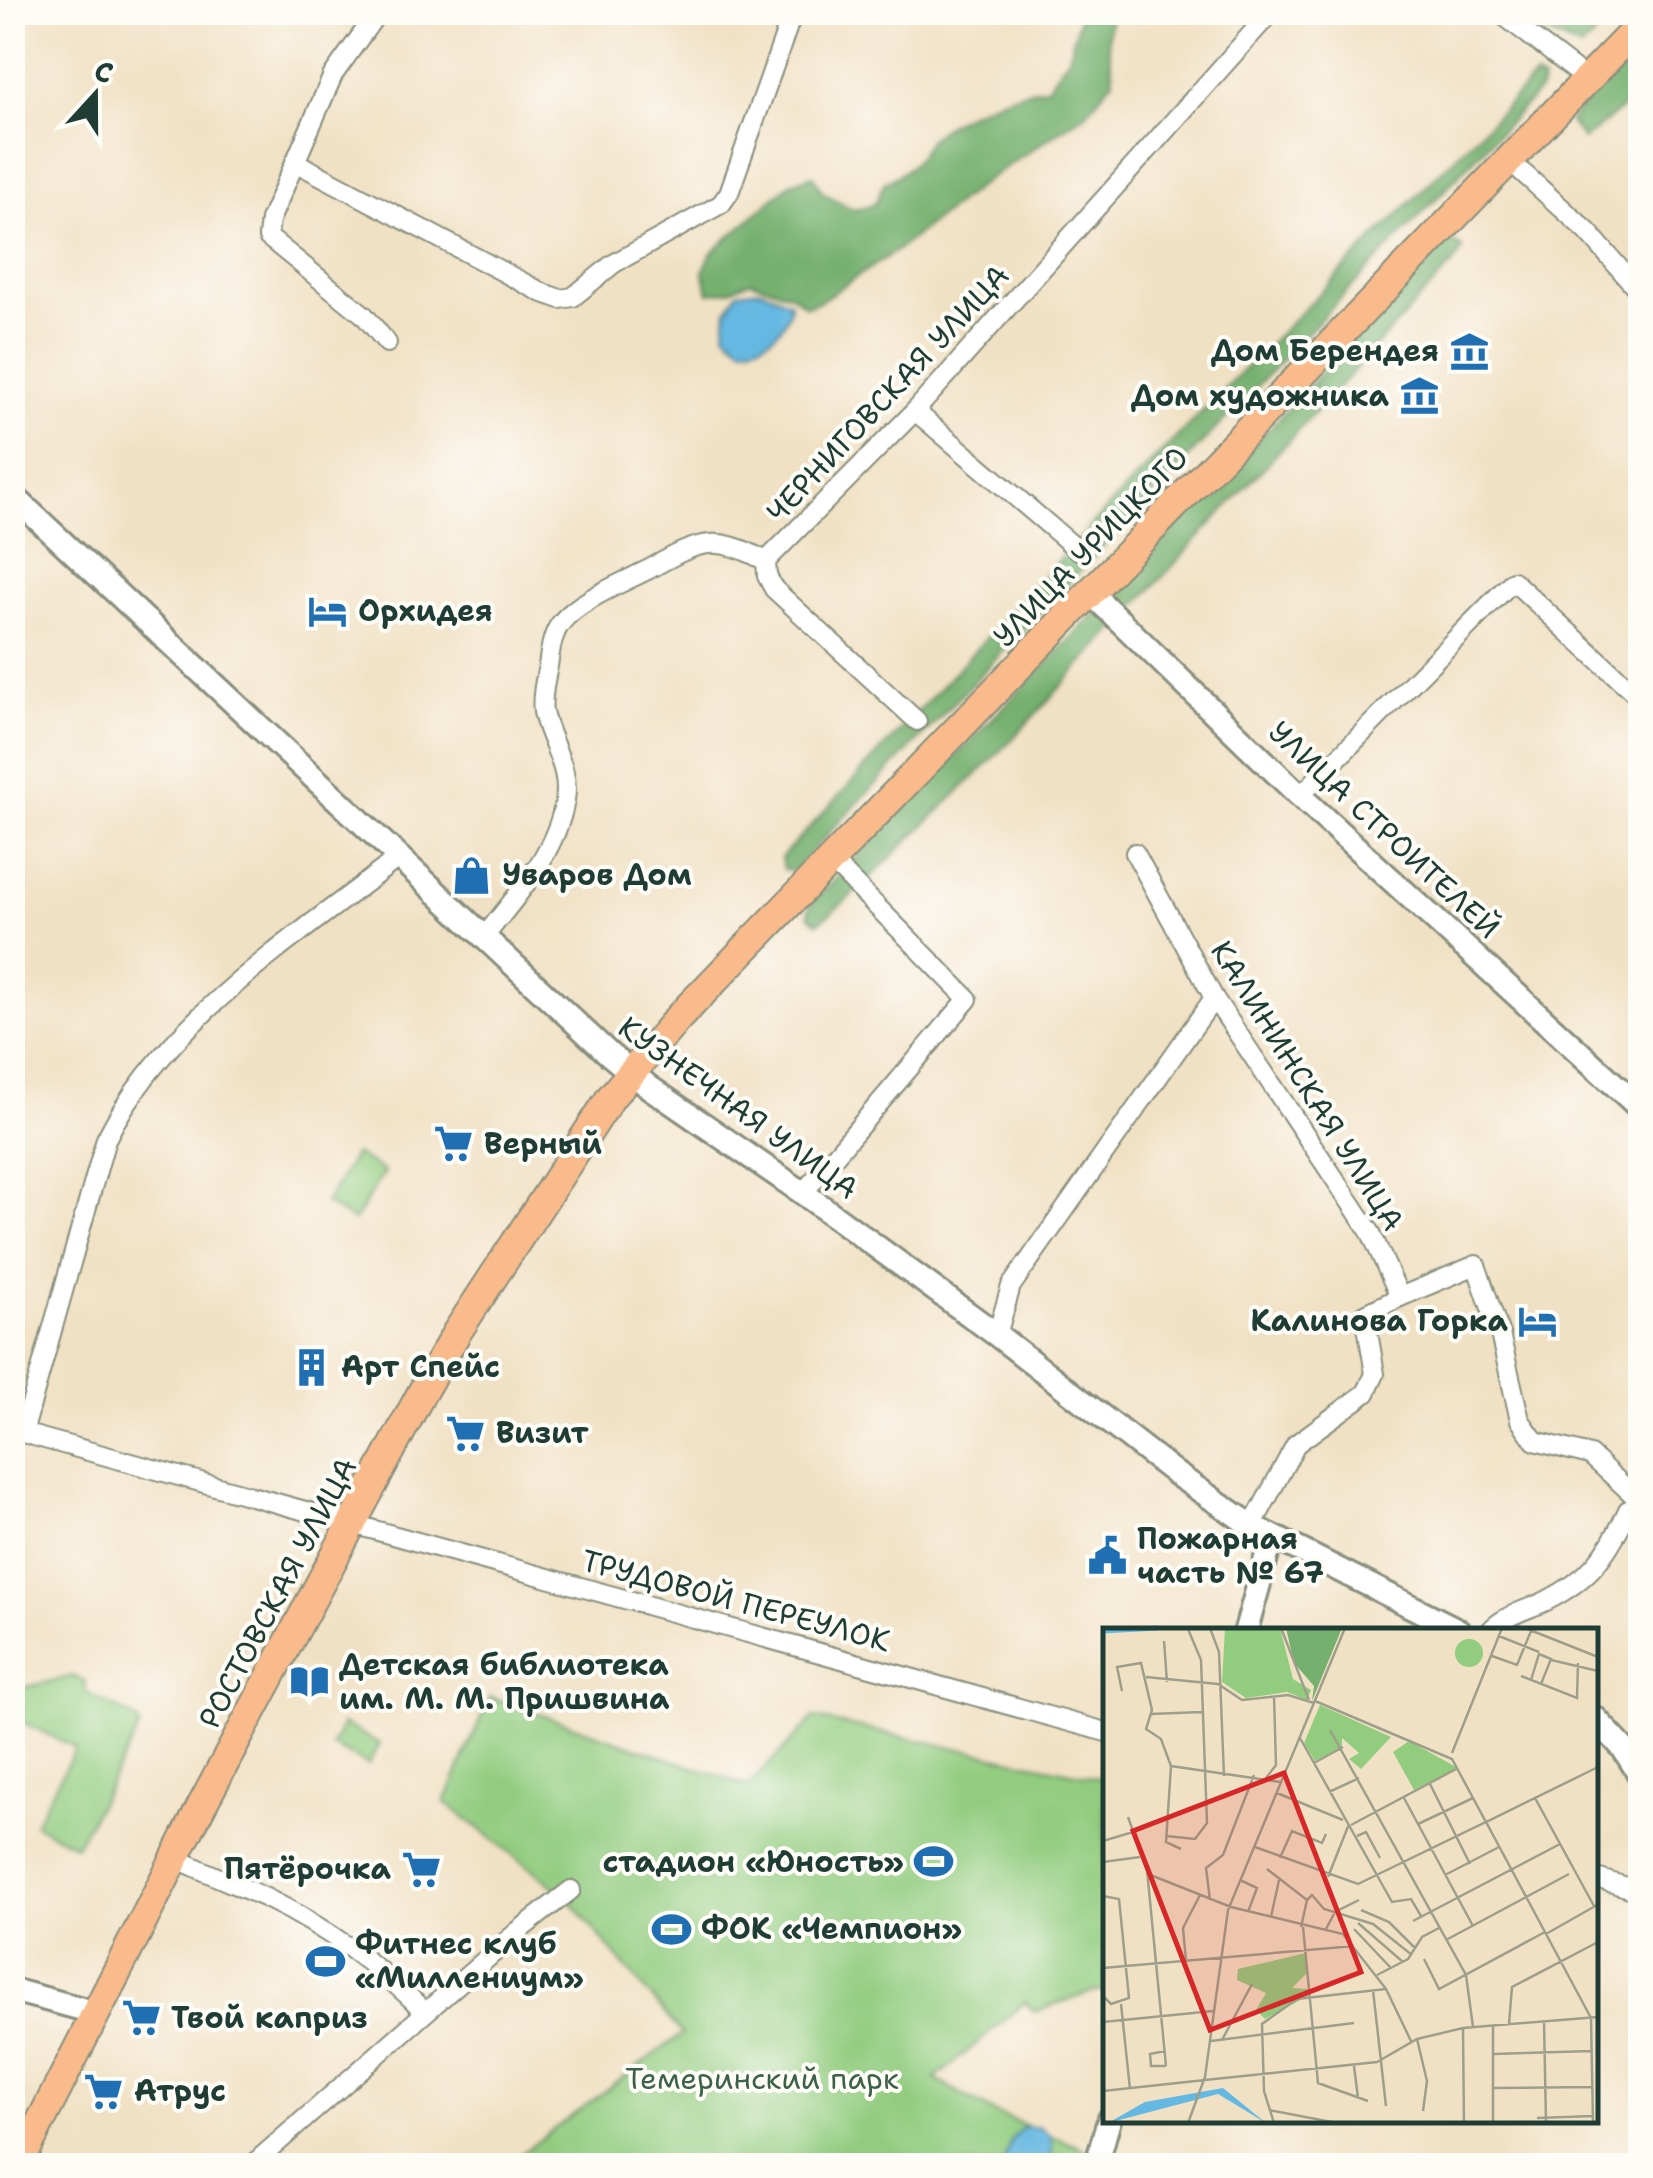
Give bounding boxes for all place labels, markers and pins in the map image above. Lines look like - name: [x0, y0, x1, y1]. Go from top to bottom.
- place label: Дом Берендея: [1211, 330, 1439, 371]
- museum icon: Дом Берендея: [1448, 330, 1490, 372]
- place label: Дом художника: [1131, 375, 1389, 416]
- museum icon: Дом художника: [1398, 375, 1440, 417]
- hotel icon: Орхидея: [307, 590, 349, 632]
- place label: Орхидея: [358, 590, 493, 631]
- shop icon: Уваров Дом: [451, 854, 493, 896]
- place label: Уваров Дом: [502, 854, 692, 895]
- supermarket icon: Верный: [433, 1123, 475, 1165]
- place label: Верный: [484, 1123, 602, 1164]
- place label: Калинова Горка: [1250, 1300, 1509, 1341]
- hotel icon: Калинова Горка: [1517, 1300, 1559, 1342]
- building icon: Арт Спейс: [290, 1346, 332, 1388]
- place label: Арт Спейс: [341, 1346, 500, 1387]
- supermarket icon: Визит: [445, 1412, 487, 1454]
- place label: Визит: [496, 1412, 588, 1453]
- place label: Пожарная часть № 67: [1137, 1518, 1324, 1593]
- public building icon: Пожарная часть № 67: [1086, 1535, 1128, 1577]
- place label: Детская библиотека им. М. М. Пришвина: [339, 1644, 670, 1719]
- library icon: Детская библиотека им. М. М. Пришвина: [288, 1661, 330, 1703]
- place label: стадион «Юность»: [603, 1841, 904, 1882]
- sports icon: стадион «Юность»: [913, 1841, 955, 1883]
- place label: Пятёрочка: [224, 1848, 392, 1889]
- supermarket icon: Пятёрочка: [400, 1848, 442, 1890]
- sports icon: ФОК «Чемпион»: [650, 1908, 692, 1950]
- place label: ФОК «Чемпион»: [701, 1908, 962, 1949]
- place label: Фитнес клуб «Миллениум»: [355, 1923, 584, 1998]
- sports icon: Фитнес клуб «Миллениум»: [304, 1940, 346, 1982]
- supermarket icon: Твой каприз: [120, 1997, 162, 2039]
- place label: Твой каприз: [171, 1997, 367, 2038]
- supermarket icon: Атрус: [83, 2070, 125, 2112]
- place label: Атрус: [134, 2070, 226, 2111]

